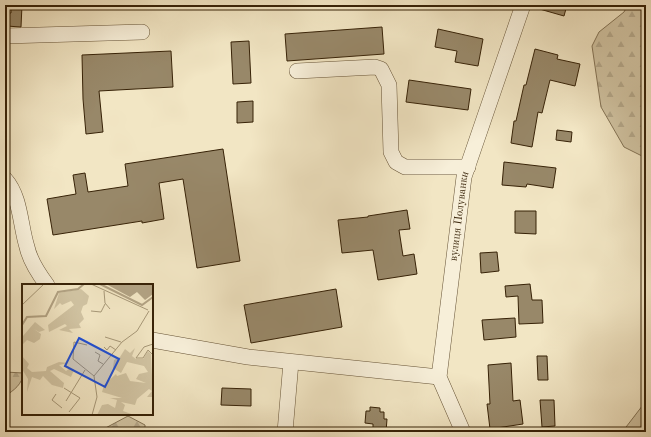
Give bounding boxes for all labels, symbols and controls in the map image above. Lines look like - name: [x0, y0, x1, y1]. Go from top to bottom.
- street label: вулиця Полуванки: [448, 170, 471, 262]
- inset map: [22, 284, 153, 415]

